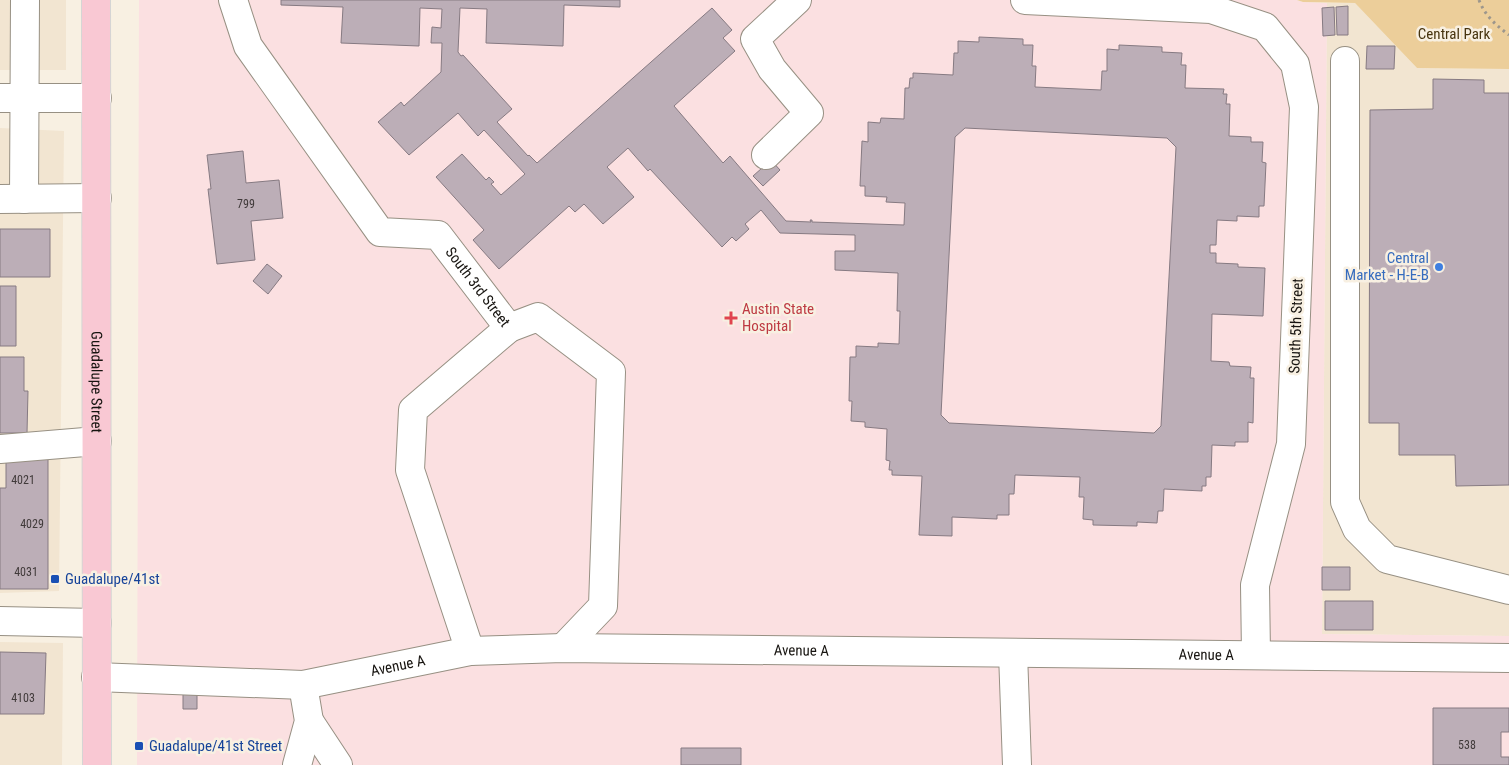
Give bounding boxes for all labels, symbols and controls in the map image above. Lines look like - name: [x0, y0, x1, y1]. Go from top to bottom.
- park label: Central Park: [1418, 25, 1490, 43]
- house number: 799: [237, 197, 255, 211]
- street label: South 3rd Street: [442, 244, 514, 331]
- place label: Central Market - H-E-B: [1345, 249, 1429, 284]
- marker: Central Market - H-E-B: [1433, 261, 1445, 273]
- street label: South 5th Street: [1285, 278, 1307, 374]
- place label: Austin State Hospital: [742, 300, 814, 335]
- marker: Austin State Hospital: [724, 311, 738, 325]
- street label: Guadalupe Street: [87, 331, 106, 433]
- house number: 4021: [11, 473, 35, 487]
- house number: 4029: [20, 517, 44, 531]
- house number: 4031: [14, 565, 38, 579]
- place label: Guadalupe/41st: [65, 570, 160, 588]
- marker: Guadalupe/41st: [49, 573, 61, 585]
- street label: Avenue A: [774, 641, 829, 660]
- street label: Avenue A: [1179, 646, 1234, 664]
- street label: Avenue A: [369, 651, 427, 680]
- house number: 4103: [11, 691, 35, 705]
- place label: Guadalupe/41st Street: [149, 737, 282, 755]
- house number: 538: [1458, 738, 1476, 752]
- marker: Guadalupe/41st Street: [133, 740, 145, 752]

